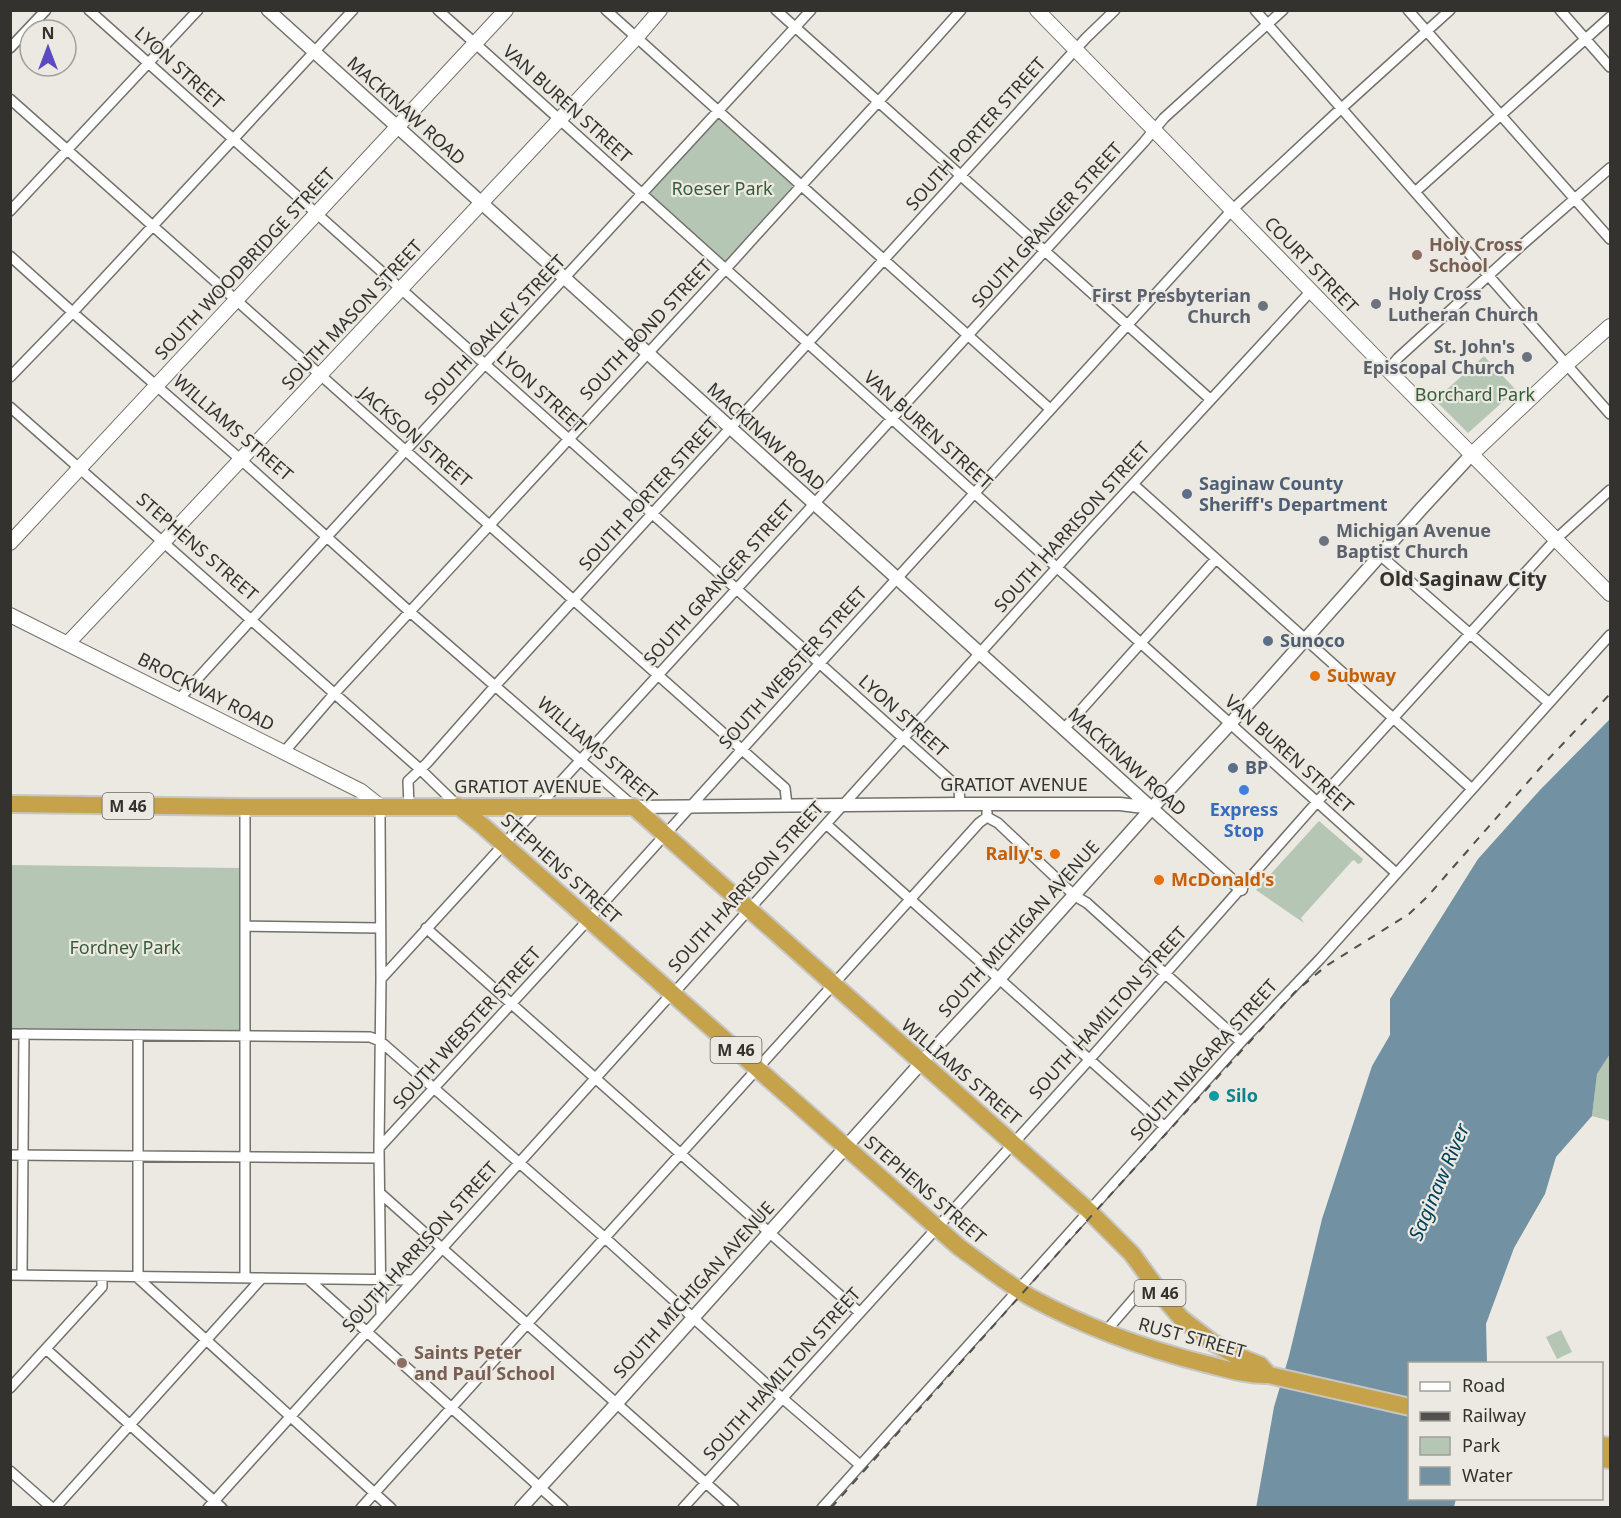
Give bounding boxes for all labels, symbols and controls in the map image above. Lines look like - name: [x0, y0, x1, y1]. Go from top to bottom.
- north arrow: [18, 18, 78, 78]
- street label: LYON STREET: [130, 21, 229, 114]
- text: N: [41, 22, 55, 44]
- street label: VAN BUREN STREET: [498, 39, 637, 168]
- street label: MACKINAW ROAD: [342, 51, 471, 170]
- street label: SOUTH PORTER STREET: [900, 52, 1051, 215]
- street label: SOUTH GRANGER STREET: [966, 137, 1127, 312]
- street label: SOUTH WOODBRIDGE STREET: [149, 162, 340, 364]
- park label: Roeser Park: [671, 176, 773, 200]
- street label: COURT STREET: [1260, 211, 1364, 318]
- place label: Holy Cross School: [1429, 232, 1523, 277]
- street label: SOUTH MASON STREET: [276, 234, 427, 394]
- marker: Holy Cross School: [1410, 248, 1424, 262]
- street label: SOUTH OAKLEY STREET: [418, 249, 570, 410]
- street label: SOUTH BOND STREET: [574, 254, 717, 405]
- place label: Holy Cross Lutheran Church: [1388, 281, 1539, 326]
- place label: First Presbyterian Church: [1092, 283, 1251, 328]
- marker: Holy Cross Lutheran Church: [1369, 297, 1383, 311]
- marker: First Presbyterian Church: [1256, 299, 1270, 313]
- place label: St. John's Episcopal Church: [1363, 334, 1515, 379]
- street label: LYON STREET: [492, 345, 591, 438]
- marker: St. John's Episcopal Church: [1520, 350, 1534, 364]
- street label: VAN BUREN STREET: [859, 365, 998, 494]
- street label: WILLIAMS STREET: [169, 369, 299, 486]
- street label: MACKINAW ROAD: [702, 377, 831, 496]
- street label: JACKSON STREET: [353, 379, 477, 492]
- park label: Borchard Park: [1415, 382, 1536, 406]
- street label: SOUTH PORTER STREET: [573, 412, 724, 575]
- street label: SOUTH HARRISON STREET: [988, 436, 1154, 617]
- place label: Saginaw County Sheriff's Department: [1199, 471, 1388, 516]
- street label: STEPHENS STREET: [132, 487, 263, 606]
- marker: Saginaw County Sheriff's Department: [1180, 487, 1194, 501]
- street label: SOUTH GRANGER STREET: [638, 495, 799, 670]
- place label: Michigan Avenue Baptist Church: [1336, 518, 1491, 563]
- marker: Michigan Avenue Baptist Church: [1317, 534, 1331, 548]
- district label: Old Saginaw City: [1379, 565, 1547, 592]
- street label: SOUTH WEBSTER STREET: [713, 581, 872, 754]
- place label: Sunoco: [1280, 628, 1345, 652]
- marker: Sunoco: [1261, 634, 1275, 648]
- street label: BROCKWAY ROAD: [134, 646, 279, 736]
- place label: Subway: [1327, 663, 1397, 687]
- street label: LYON STREET: [854, 669, 953, 762]
- marker: Subway: [1308, 669, 1322, 683]
- street label: VAN BUREN STREET: [1220, 689, 1359, 818]
- street label: WILLIAMS STREET: [533, 691, 663, 808]
- street label: MACKINAW ROAD: [1063, 702, 1192, 821]
- place label: BP: [1245, 755, 1268, 779]
- marker: BP: [1226, 761, 1240, 775]
- street label: GRATIOT AVENUE: [940, 772, 1088, 796]
- street label: GRATIOT AVENUE: [454, 774, 602, 798]
- marker: Express Stop: [1237, 783, 1251, 797]
- road number: M 46: [102, 793, 154, 819]
- street label: SOUTH HARRISON STREET: [662, 796, 828, 977]
- place label: Express Stop: [1210, 797, 1278, 842]
- street label: STEPHENS STREET: [497, 808, 627, 929]
- street label: SOUTH MICHIGAN AVENUE: [932, 835, 1104, 1022]
- place label: Rally's: [985, 841, 1043, 865]
- marker: Rally's: [1048, 847, 1062, 861]
- place label: McDonald's: [1171, 867, 1274, 891]
- marker: McDonald's: [1152, 873, 1166, 887]
- street label: SOUTH HAMILTON STREET: [1023, 921, 1191, 1104]
- park label: Fordney Park: [69, 935, 181, 959]
- street label: SOUTH WEBSTER STREET: [387, 941, 546, 1114]
- street label: SOUTH NIAGARA STREET: [1124, 974, 1282, 1145]
- street label: WILLIAMS STREET: [897, 1013, 1027, 1130]
- road number: M 46: [710, 1037, 762, 1063]
- place label: Silo: [1226, 1083, 1258, 1107]
- marker: Silo: [1207, 1089, 1221, 1103]
- water label: Saginaw River: [1402, 1118, 1476, 1244]
- street label: STEPHENS STREET: [860, 1130, 991, 1249]
- street label: SOUTH HARRISON STREET: [336, 1156, 502, 1337]
- street label: SOUTH MICHIGAN AVENUE: [607, 1196, 779, 1383]
- road number: M 46: [1134, 1280, 1186, 1306]
- street label: SOUTH HAMILTON STREET: [697, 1282, 865, 1465]
- street label: RUST STREET: [1136, 1311, 1249, 1363]
- place label: Saints Peter and Paul School: [414, 1340, 555, 1385]
- marker: Saints Peter and Paul School: [395, 1356, 409, 1370]
- legend: [1408, 1362, 1603, 1500]
- text: Road: [1462, 1373, 1505, 1397]
- text: Railway: [1462, 1403, 1527, 1427]
- text: Park: [1462, 1433, 1500, 1457]
- text: Water: [1462, 1463, 1513, 1487]

